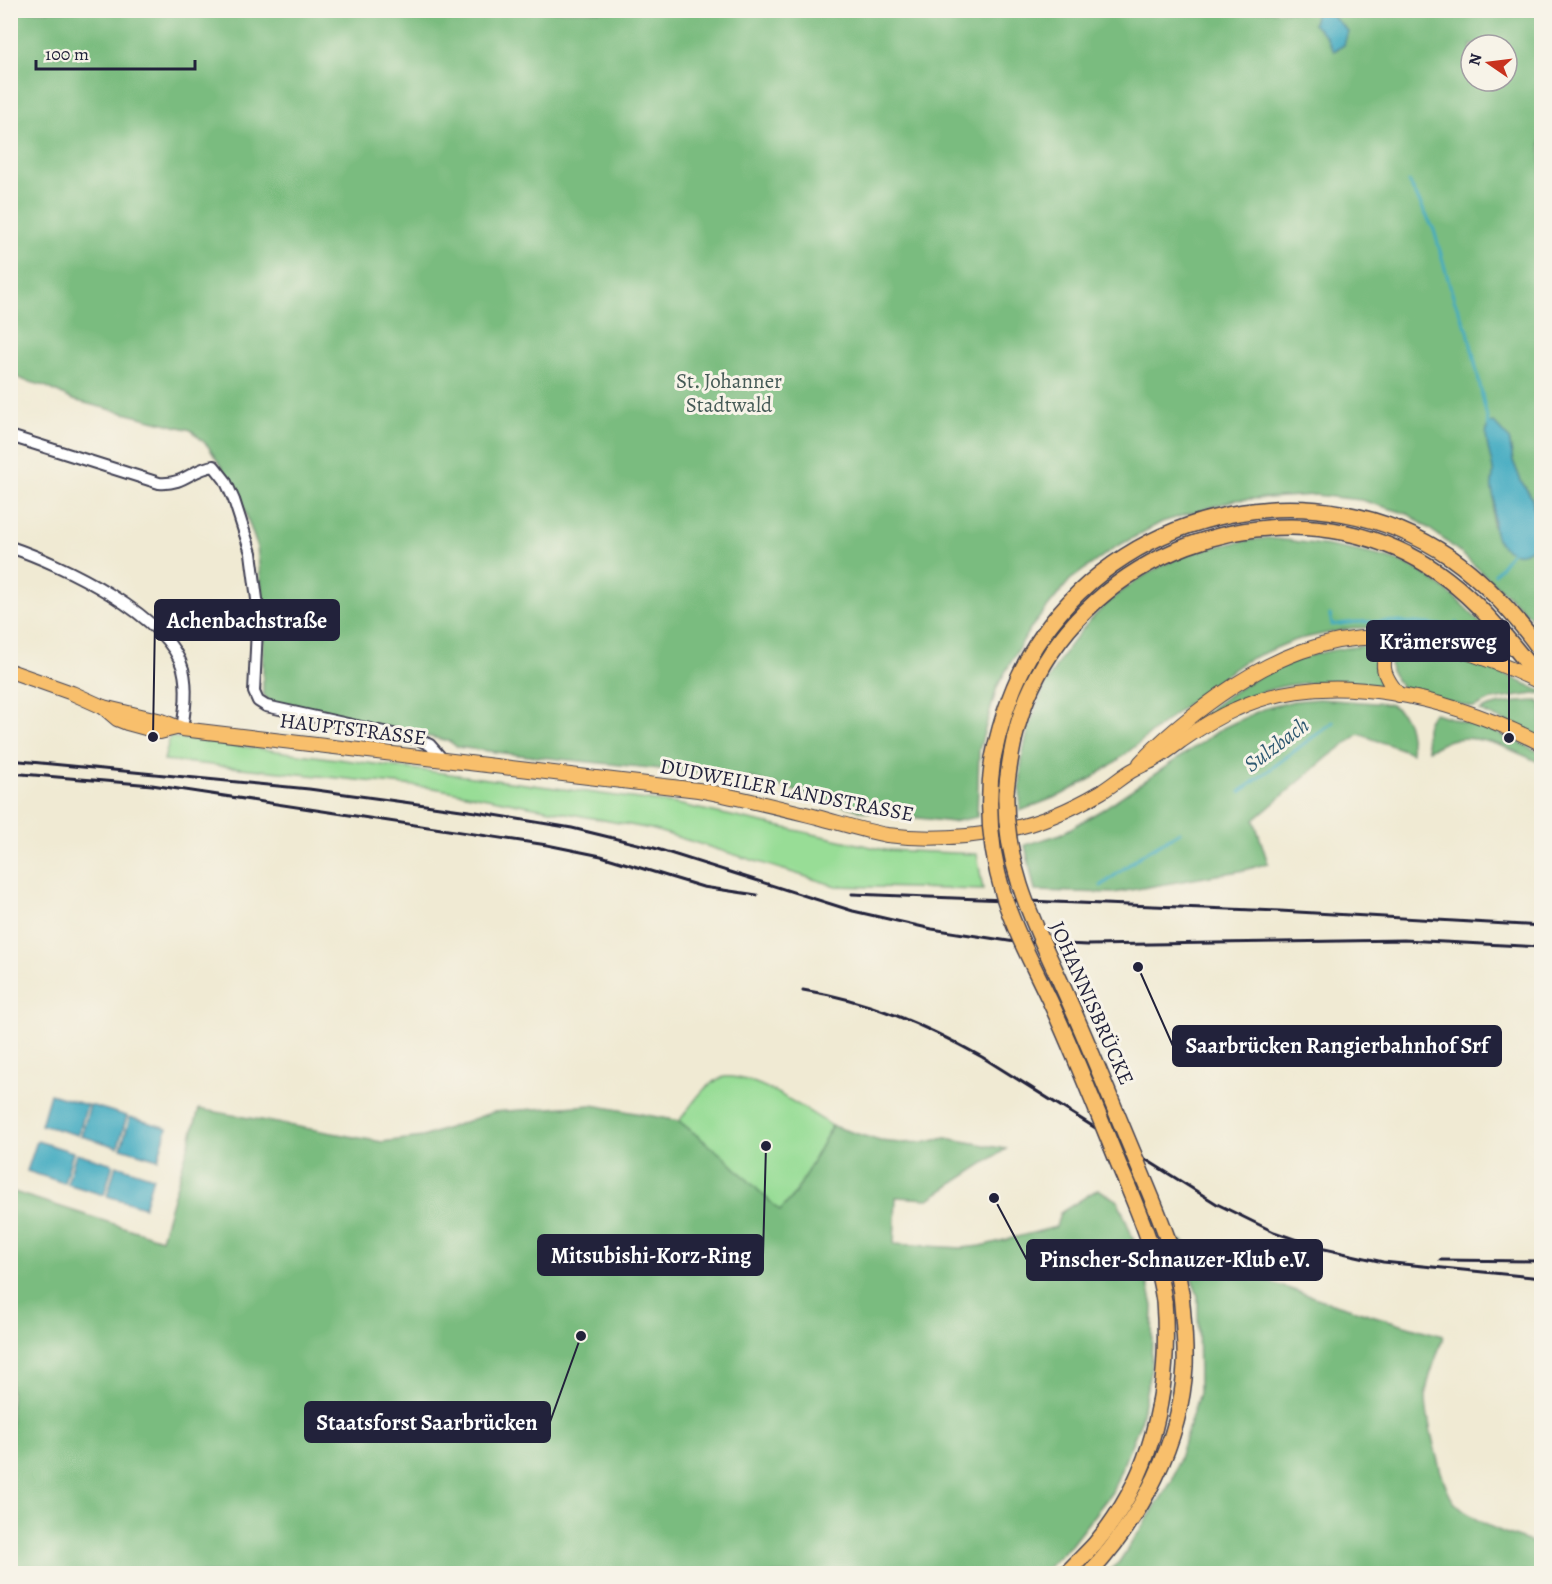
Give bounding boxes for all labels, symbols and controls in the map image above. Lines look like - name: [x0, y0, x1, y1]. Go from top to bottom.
- scale bar: [36, 33, 195, 71]
- north arrow: [1459, 33, 1519, 93]
- text: 100 m: [45, 42, 89, 66]
- text: N: [1463, 51, 1488, 68]
- park label: St. Johanner Stadtwald: [676, 367, 782, 419]
- callout: Achenbachstraße: [155, 600, 339, 640]
- text: Achenbachstraße: [166, 606, 327, 636]
- callout: Krämersweg: [1367, 621, 1509, 661]
- text: Krämersweg: [1379, 627, 1497, 657]
- street label: HAUPTSTRASSE: [278, 706, 428, 752]
- water label: Sulzbach: [1238, 710, 1315, 779]
- street label: DUDWEILER LANDSTRASSE: [658, 752, 916, 828]
- street label: JOHANNISBRÜCKE: [1043, 917, 1141, 1089]
- callout: Saarbrücken Rangierbahnhof Srf: [1173, 1026, 1501, 1066]
- text: Saarbrücken Rangierbahnhof Srf: [1185, 1031, 1492, 1061]
- callout: Mitsubishi-Korz-Ring: [538, 1235, 763, 1275]
- callout: Pinscher-Schnauzer-Klub e.V.: [1027, 1240, 1322, 1280]
- text: Mitsubishi-Korz-Ring: [551, 1241, 752, 1271]
- text: Pinscher-Schnauzer-Klub e.V.: [1039, 1245, 1311, 1275]
- callout: Staatsforst Saarbrücken: [305, 1402, 550, 1442]
- text: Staatsforst Saarbrücken: [316, 1408, 538, 1438]

